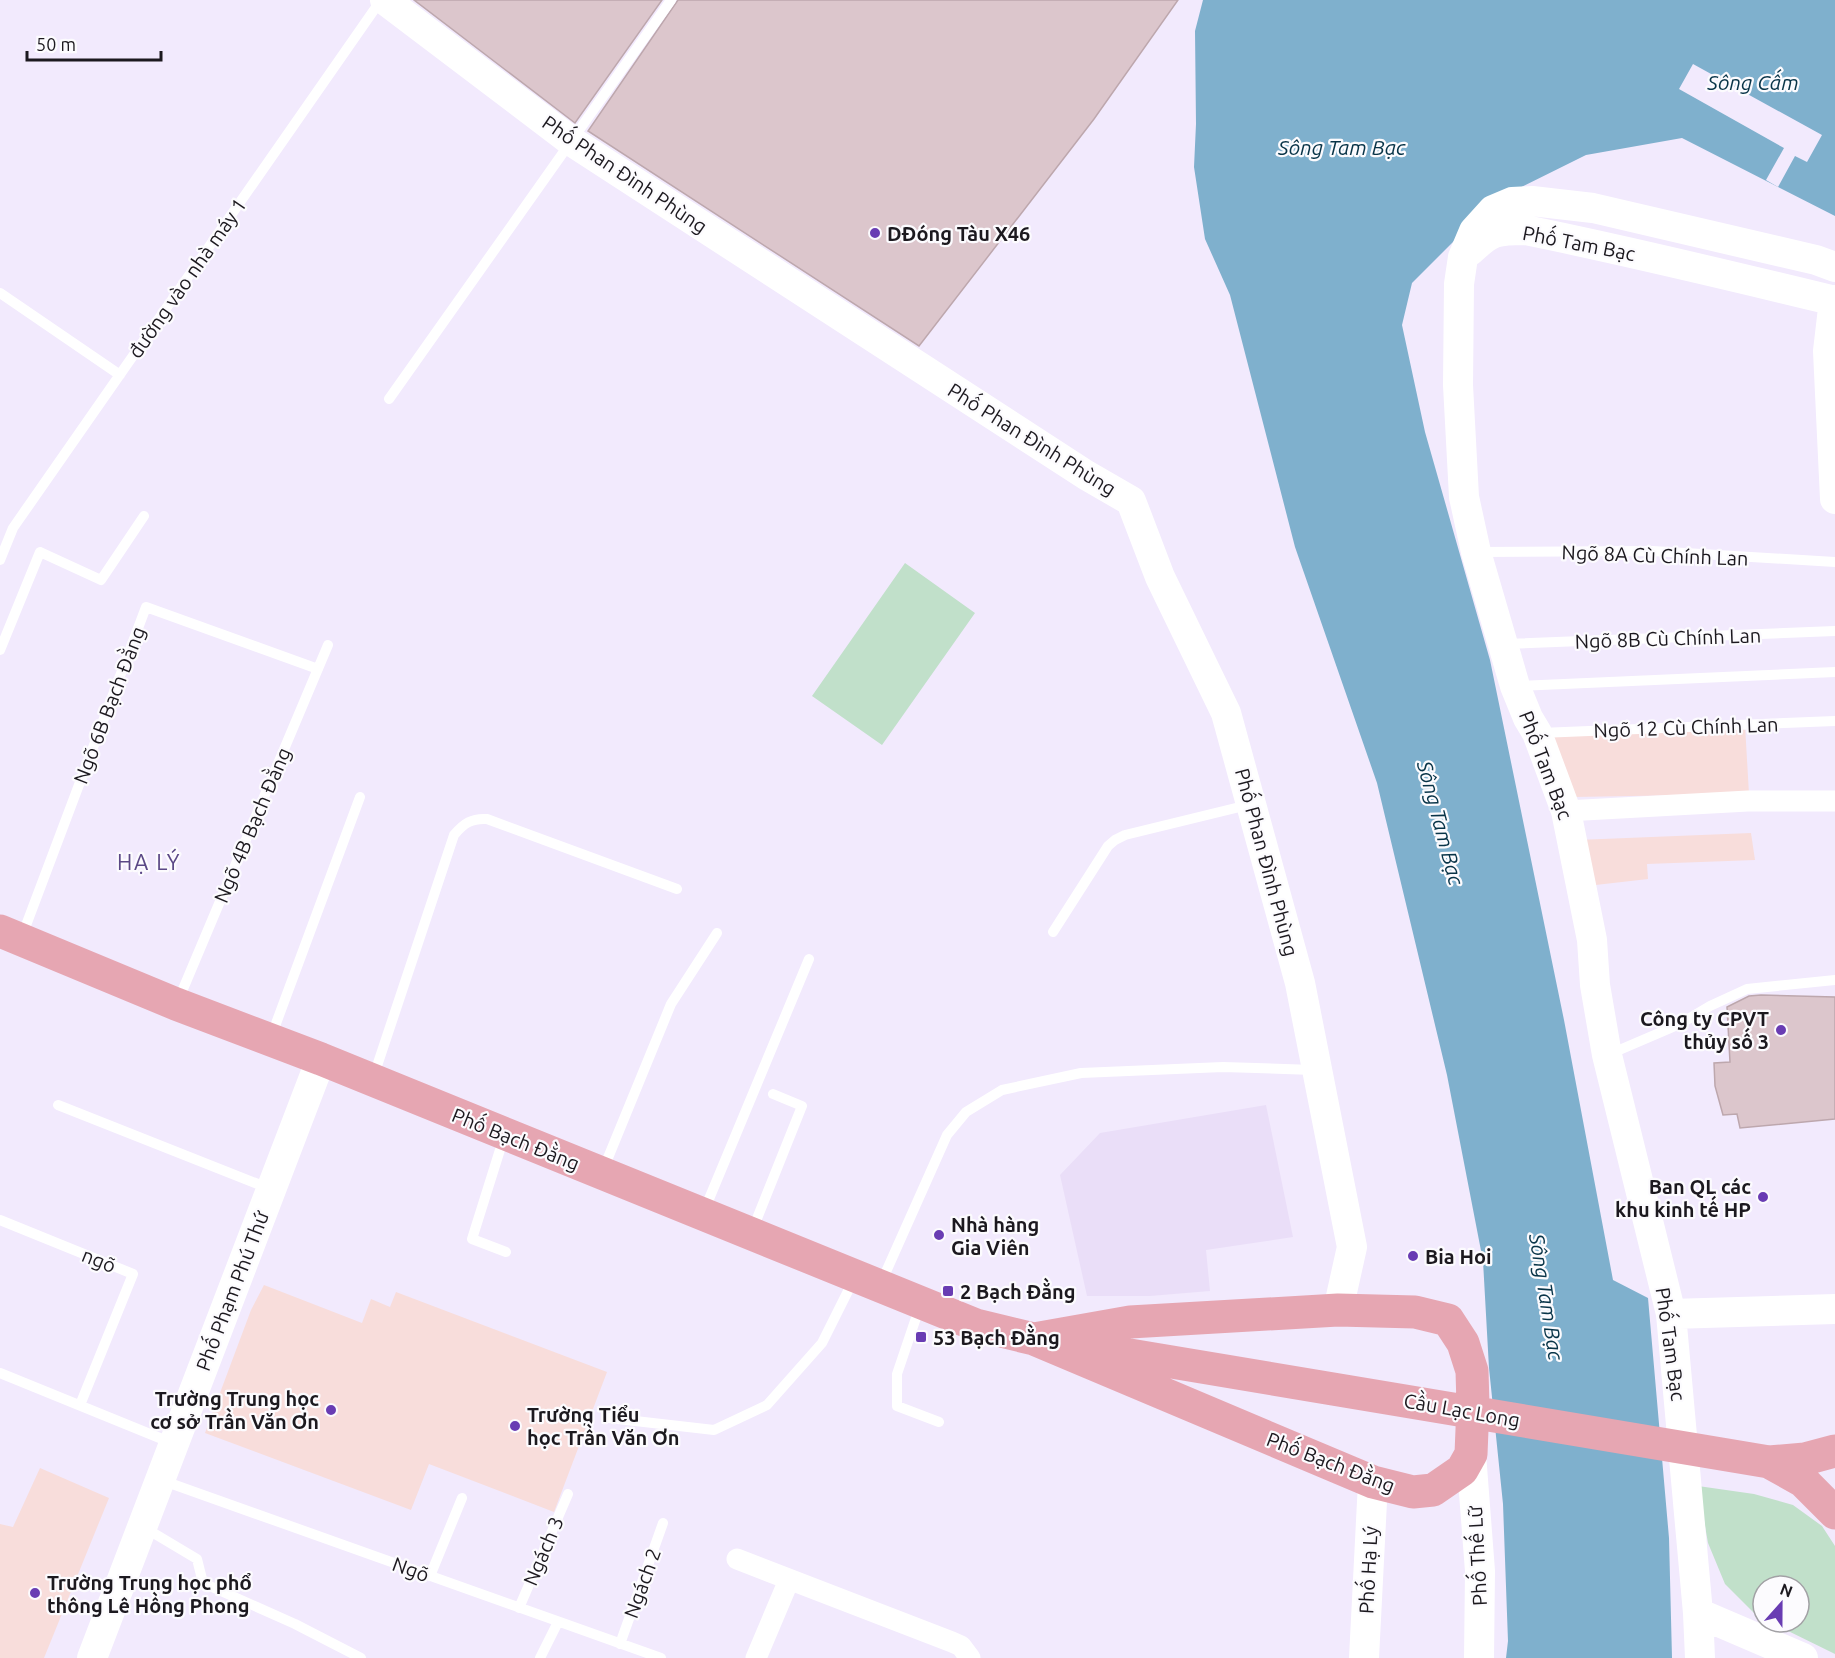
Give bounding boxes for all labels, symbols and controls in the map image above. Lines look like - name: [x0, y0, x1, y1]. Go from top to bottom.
- scale bar: [27, 24, 160, 62]
- text: 50 m: [36, 34, 76, 54]
- water label: Sông Cấm: [1706, 68, 1799, 94]
- street label: Phố Phan Đình Phùng: [538, 108, 713, 238]
- water label: Sông Tam Bạc: [1277, 135, 1406, 159]
- street label: đường vào nhà máy 1: [123, 194, 251, 362]
- street label: Phố Tam Bạc: [1521, 218, 1638, 265]
- place label: DĐóng Tàu X46: [887, 222, 1030, 245]
- marker: DĐóng Tàu X46: [868, 226, 882, 240]
- street label: Phố Phan Đình Phùng: [944, 375, 1122, 500]
- street label: Ngõ 8A Cù Chính Lan: [1561, 540, 1749, 570]
- street label: Ngõ 6B Bạch Đằng: [66, 622, 150, 787]
- street label: Ngõ 8B Cù Chính Lan: [1574, 623, 1762, 653]
- street label: Phố Tam Bạc: [1515, 706, 1580, 823]
- street label: Ngõ 12 Cù Chính Lan: [1593, 712, 1779, 742]
- street label: Ngõ 4B Bạch Đằng: [206, 743, 295, 906]
- water label: Sông Tam Bạc: [1413, 757, 1469, 888]
- street label: Phố Phan Đình Phùng: [1231, 765, 1306, 959]
- district label: HẠ LÝ: [117, 848, 181, 874]
- place label: Công ty CPVT thủy số 3: [1640, 1007, 1769, 1053]
- marker: Công ty CPVT thủy số 3: [1774, 1023, 1788, 1037]
- street label: Phố Bạch Đằng: [449, 1100, 584, 1175]
- place label: Ban QL các khu kinh tế HP: [1615, 1175, 1751, 1221]
- marker: Ban QL các khu kinh tế HP: [1756, 1190, 1770, 1204]
- street label: Phố Phạm Phú Thứ: [188, 1206, 273, 1374]
- place label: Nhà hàng Gia Viên: [951, 1213, 1039, 1259]
- marker: Nhà hàng Gia Viên: [932, 1228, 946, 1242]
- water label: Sông Tam Bạc: [1525, 1231, 1569, 1362]
- street label: ngõ: [79, 1243, 119, 1277]
- place label: Bia Hoi: [1425, 1245, 1492, 1268]
- marker: Bia Hoi: [1406, 1249, 1420, 1263]
- place label: 2 Bạch Đằng: [960, 1277, 1076, 1303]
- marker: 2 Bạch Đằng: [941, 1284, 955, 1298]
- street label: Phố Tam Bạc: [1652, 1285, 1693, 1402]
- place label: 53 Bạch Đằng: [933, 1323, 1060, 1349]
- marker: 53 Bạch Đằng: [914, 1330, 928, 1344]
- street label: Cầu Lạc Long: [1402, 1386, 1522, 1432]
- place label: Trường Trung học cơ sở Trần Văn Ơn: [150, 1387, 319, 1433]
- marker: Trường Trung học cơ sở Trần Văn Ơn: [324, 1403, 338, 1417]
- place label: Trường Tiểu học Trần Văn Ơn: [527, 1403, 680, 1449]
- marker: Trường Tiểu học Trần Văn Ơn: [508, 1419, 522, 1433]
- street label: Phố Bạch Đằng: [1264, 1424, 1399, 1497]
- street label: Phố Thế Lữ: [1460, 1504, 1491, 1607]
- street label: Ngách 3: [518, 1513, 568, 1589]
- street label: Phố Hạ Lý: [1351, 1525, 1382, 1615]
- street label: Ngách 2: [619, 1545, 665, 1621]
- street label: Ngõ: [389, 1552, 433, 1586]
- place label: Trường Trung học phổ thông Lê Hồng Phong: [47, 1571, 252, 1617]
- north arrow: [1751, 1574, 1811, 1634]
- text: N: [1778, 1579, 1795, 1601]
- marker: Trường Trung học phổ thông Lê Hồng Phong: [28, 1586, 42, 1600]

